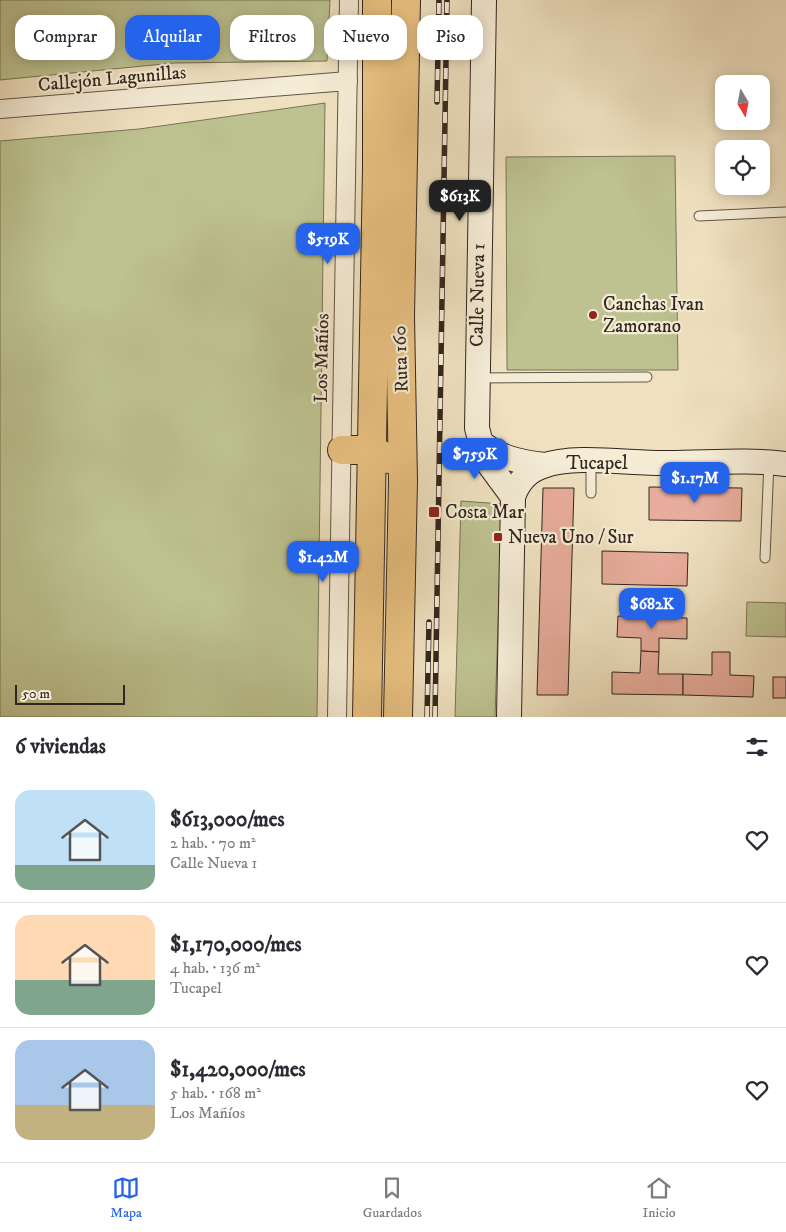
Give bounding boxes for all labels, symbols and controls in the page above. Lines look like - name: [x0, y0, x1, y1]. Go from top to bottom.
- chip: Comprar: [15, 15, 115, 60]
- chip: Alquilar: [125, 15, 220, 60]
- chip: Filtros: [230, 15, 314, 60]
- chip: Nuevo: [324, 15, 407, 60]
- chip: Piso: [417, 15, 483, 60]
- street label: Callejón Lagunillas: [37, 61, 187, 97]
- north arrow: [715, 75, 770, 130]
- map controls: [715, 75, 770, 195]
- button: locate: [715, 140, 770, 195]
- pin: $613K: [425, 180, 495, 222]
- text: $613K: [440, 186, 480, 206]
- pin: $519K: [293, 222, 363, 265]
- text: $519K: [307, 229, 349, 249]
- street label: Calle Nueva 1: [466, 243, 490, 347]
- place label: Canchas Ivan Zamorano: [603, 293, 704, 338]
- marker: Canchas Ivan Zamorano: [587, 309, 599, 321]
- street label: Los Mañíos: [310, 313, 334, 403]
- street label: Ruta 160: [388, 325, 414, 393]
- pin: $759K: [440, 438, 510, 480]
- text: $759K: [453, 444, 497, 464]
- street label: Tucapel: [566, 452, 628, 475]
- pin: $1.17M: [654, 462, 736, 504]
- text: $1.17M: [671, 468, 719, 488]
- place label: Costa Mar: [445, 501, 524, 524]
- marker: Costa Mar: [427, 505, 441, 519]
- place label: Nueva Uno / Sur: [508, 526, 634, 549]
- marker: Nueva Uno / Sur: [492, 531, 504, 543]
- pin: $1.42M: [282, 540, 364, 583]
- text: $1.42M: [298, 547, 348, 567]
- pin: $682K: [617, 588, 687, 630]
- text: $682K: [630, 594, 674, 614]
- scale bar: [15, 682, 125, 705]
- text: 50 m: [22, 685, 50, 703]
- icon: filters: [743, 733, 771, 761]
- text: 6 viviendas: [15, 734, 106, 760]
- text: $613,000/mes: [170, 807, 285, 833]
- icon: home: [55, 810, 115, 870]
- icon: heart: [743, 826, 771, 854]
- text: 2 hab. · 70 m²: [170, 833, 256, 853]
- text: Calle Nueva 1: [170, 853, 257, 873]
- text: $1,170,000/mes: [170, 932, 302, 958]
- icon: home: [55, 935, 115, 995]
- icon: heart: [743, 951, 771, 979]
- text: 4 hab. · 136 m²: [170, 958, 260, 978]
- text: Tucapel: [170, 978, 222, 998]
- text: $1,420,000/mes: [170, 1057, 306, 1083]
- icon: home: [55, 1060, 115, 1120]
- icon: heart: [743, 1076, 771, 1104]
- text: 5 hab. · 168 m²: [170, 1083, 261, 1103]
- text: Los Mañíos: [170, 1103, 245, 1123]
- tab: Mapa: [110, 1174, 142, 1222]
- tab: Guardados: [363, 1174, 422, 1222]
- tab: Inicio: [643, 1174, 676, 1222]

